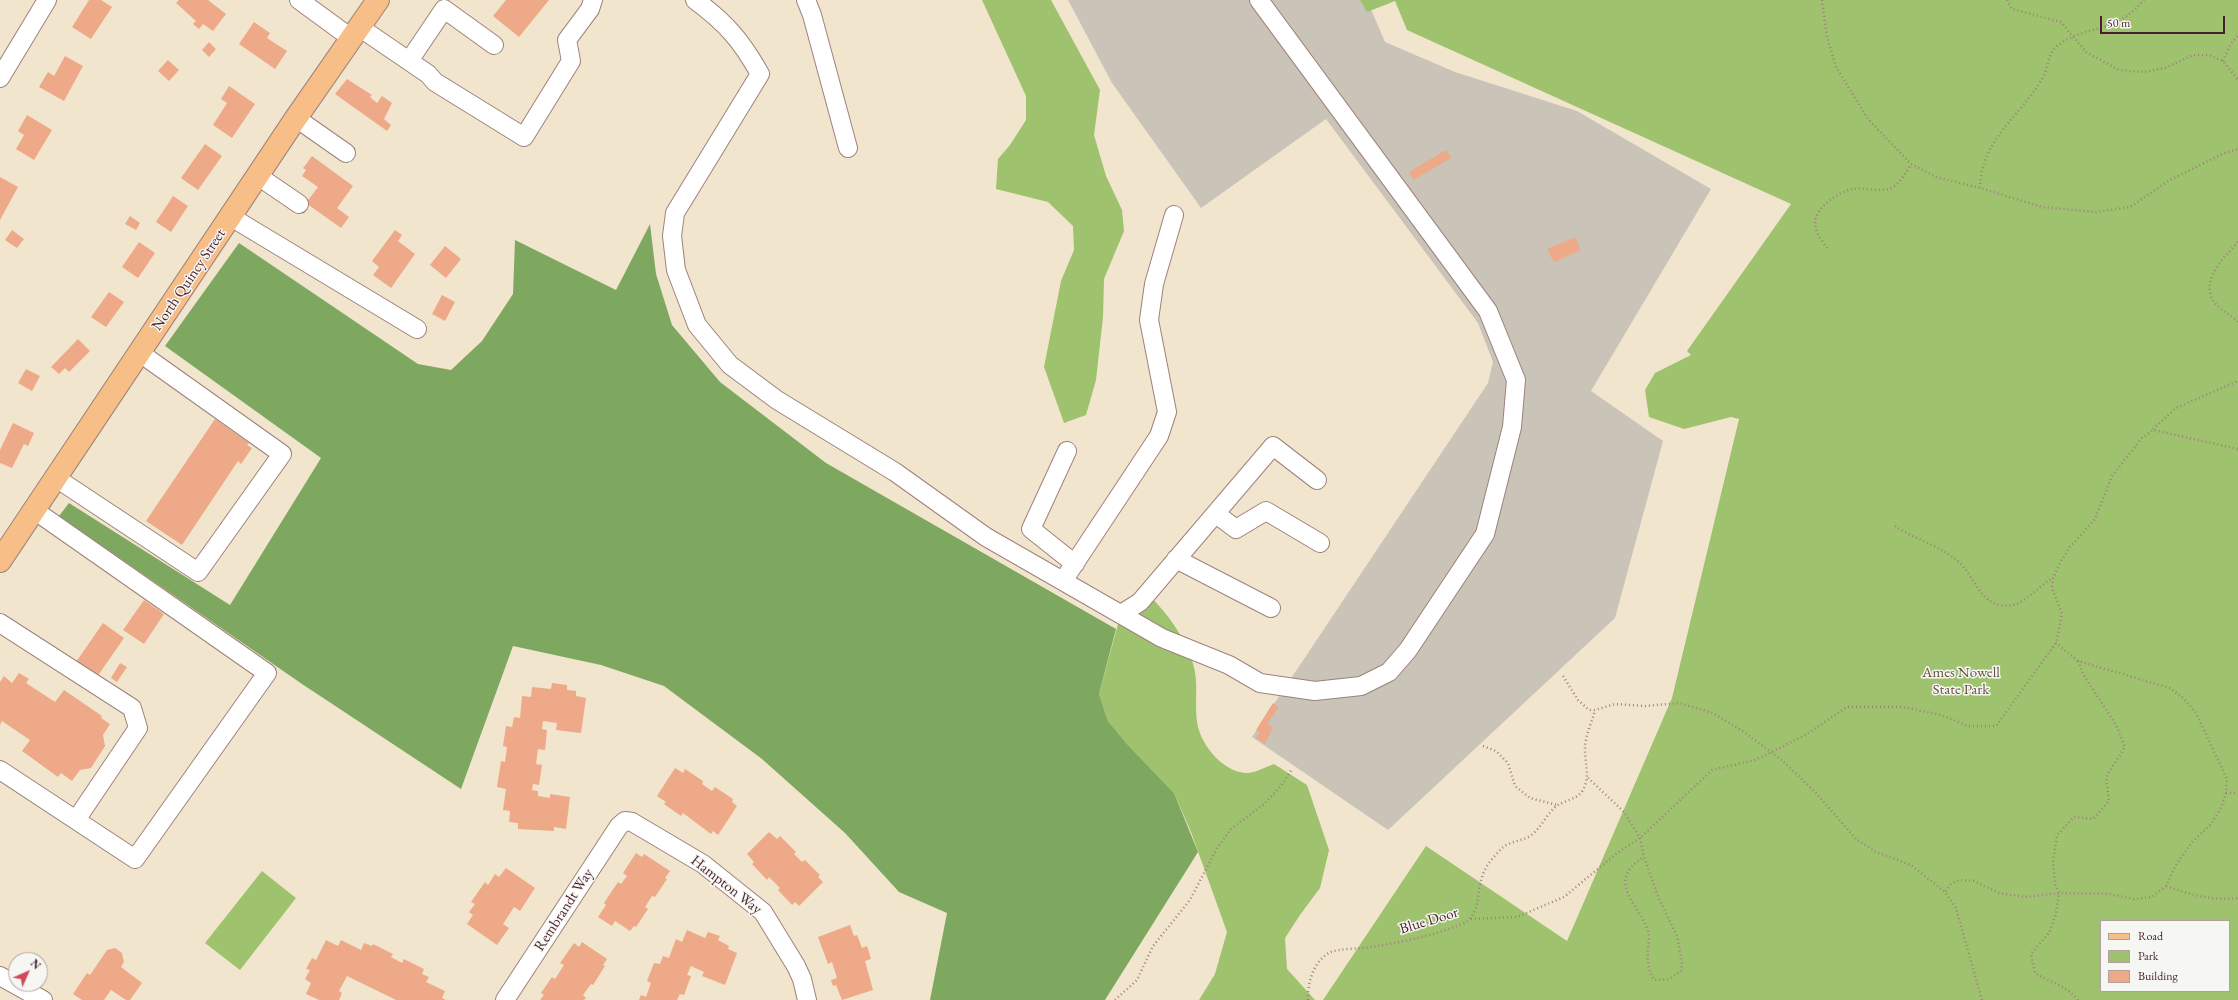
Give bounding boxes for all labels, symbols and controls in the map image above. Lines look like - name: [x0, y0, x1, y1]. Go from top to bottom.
- scale bar: [2102, 8, 2227, 34]
- text: 50 m: [2107, 15, 2130, 31]
- street label: North Quincy Street: [148, 226, 230, 334]
- park label: Ames Nowell State Park: [1922, 664, 2000, 699]
- street label: Hampton Way: [687, 852, 765, 918]
- street label: Rembrandt Way: [531, 865, 597, 955]
- street label: Blue Door: [1398, 904, 1460, 938]
- legend: [2100, 920, 2230, 992]
- text: Road: [2138, 928, 2163, 944]
- text: Park: [2138, 948, 2158, 964]
- north arrow: [8, 952, 48, 992]
- text: N: [28, 956, 44, 972]
- text: Building: [2138, 968, 2178, 984]

